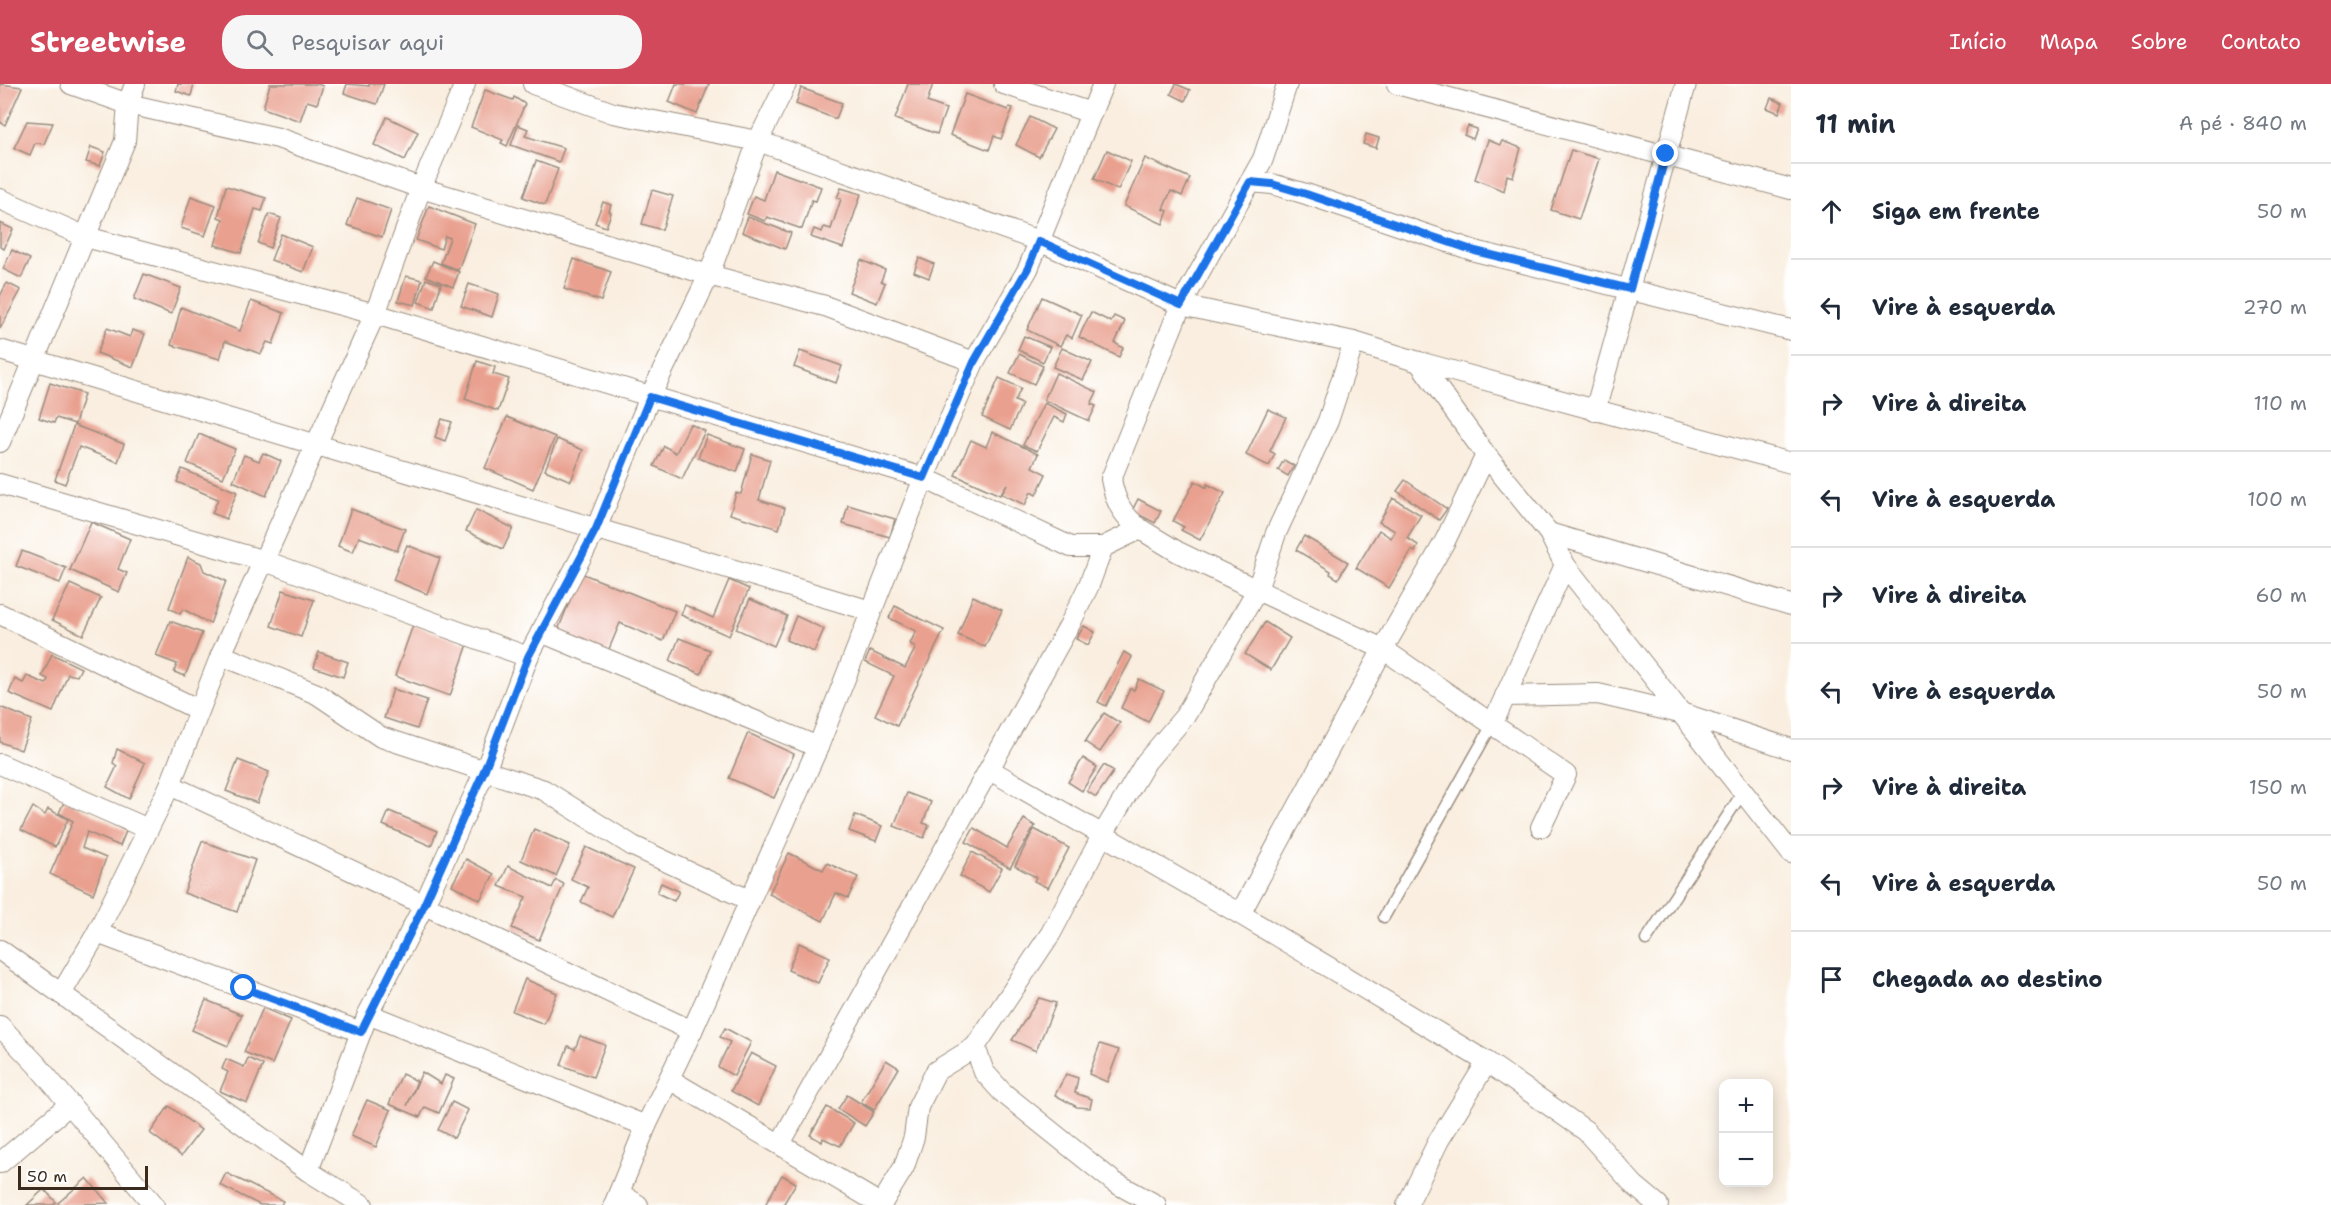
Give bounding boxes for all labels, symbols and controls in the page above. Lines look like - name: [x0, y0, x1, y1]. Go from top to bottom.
- search box: [222, 15, 642, 69]
- text: Streetwise: [30, 23, 186, 61]
- icon: search: [243, 26, 276, 59]
- text: Pesquisar aqui: [291, 28, 444, 57]
- text: Início: [1949, 28, 2007, 56]
- text: Mapa: [2040, 28, 2098, 56]
- text: Sobre: [2131, 28, 2188, 56]
- text: Contato: [2221, 28, 2301, 56]
- text: 11 min: [1815, 106, 1896, 141]
- text: A pé · 840 m: [2179, 110, 2307, 136]
- route end: [1652, 140, 1678, 166]
- icon: ahead: [1815, 195, 1848, 228]
- text: Siga em frente: [1872, 197, 2040, 226]
- text: 50 m: [2257, 198, 2307, 224]
- icon: left: [1815, 291, 1848, 324]
- text: Vire à esquerda: [1872, 293, 2055, 322]
- text: 270 m: [2243, 294, 2307, 320]
- icon: right: [1815, 387, 1848, 420]
- text: Vire à direita: [1872, 389, 2026, 418]
- text: 110 m: [2253, 390, 2307, 416]
- icon: left: [1815, 483, 1848, 516]
- text: Vire à esquerda: [1872, 485, 2055, 514]
- text: 100 m: [2247, 486, 2307, 512]
- icon: right: [1815, 579, 1848, 612]
- text: Vire à direita: [1872, 581, 2026, 610]
- text: 60 m: [2255, 582, 2307, 608]
- icon: left: [1815, 675, 1848, 708]
- text: Vire à esquerda: [1872, 677, 2055, 706]
- text: 50 m: [2257, 678, 2307, 704]
- icon: right: [1815, 771, 1848, 804]
- text: Vire à direita: [1872, 773, 2026, 802]
- text: 150 m: [2249, 774, 2307, 800]
- icon: left: [1815, 867, 1848, 900]
- text: Vire à esquerda: [1872, 869, 2055, 898]
- text: 50 m: [2257, 870, 2307, 896]
- icon: arrive: [1815, 963, 1848, 996]
- text: Chegada ao destino: [1872, 965, 2103, 994]
- route start: [230, 974, 256, 1000]
- map controls: [1719, 1079, 1773, 1187]
- button: +: [1719, 1079, 1773, 1133]
- button: −: [1719, 1133, 1773, 1187]
- scale bar: [18, 1163, 148, 1190]
- text: 50 m: [27, 1166, 67, 1187]

